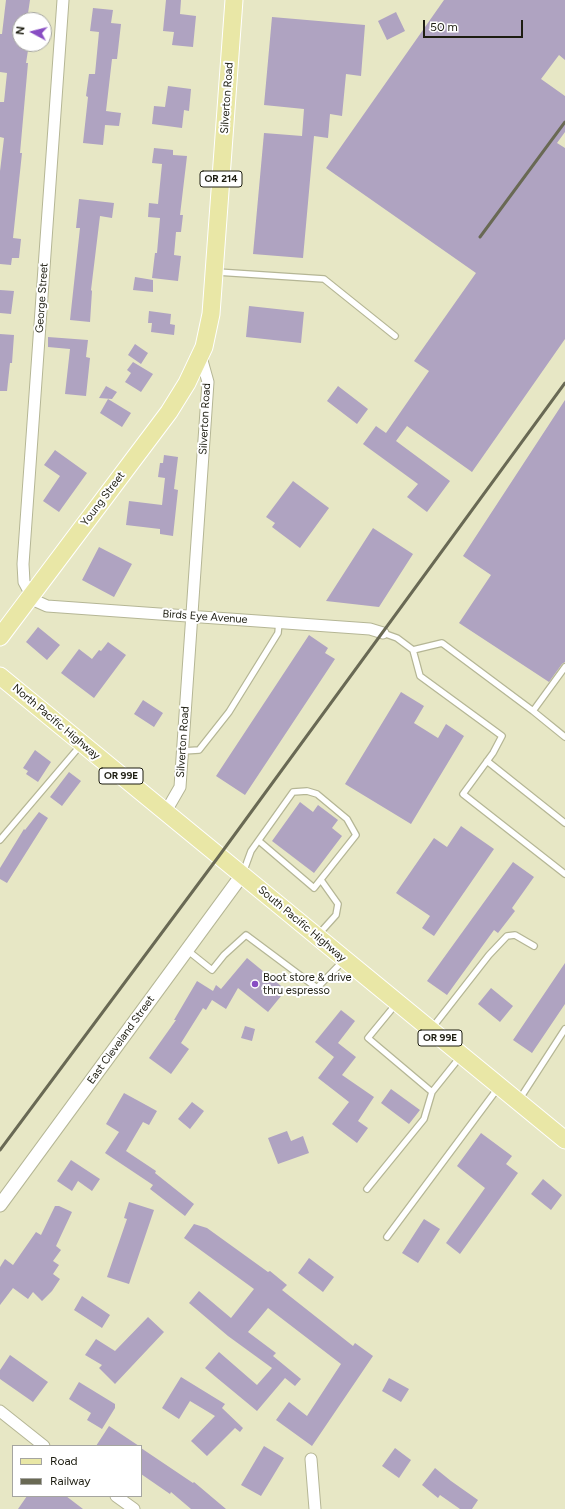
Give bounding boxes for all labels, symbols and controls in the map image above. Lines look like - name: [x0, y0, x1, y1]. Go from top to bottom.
- north arrow: [12, 12, 52, 52]
- scale bar: [425, 12, 525, 38]
- text: 50 m: [430, 20, 458, 34]
- text: N: [14, 26, 28, 36]
- street label: Silverton Road: [218, 62, 236, 134]
- road number: OR 214: [200, 171, 242, 187]
- street label: George Street: [33, 262, 51, 334]
- street label: Silverton Road: [197, 383, 213, 455]
- street label: Young Street: [78, 469, 128, 529]
- street label: Birds Eye Avenue: [162, 607, 248, 627]
- street label: North Pacific Highway: [9, 681, 103, 763]
- street label: Silverton Road: [174, 706, 192, 778]
- road number: OR 99E: [99, 768, 143, 784]
- street label: South Pacific Highway: [255, 883, 349, 965]
- place label: Boot store & drive thru espresso: [263, 971, 352, 997]
- marker: Boot store & drive thru espresso: [250, 979, 260, 989]
- street label: East Cleveland Street: [84, 993, 158, 1087]
- road number: OR 99E: [418, 1030, 462, 1046]
- legend: [12, 1445, 142, 1497]
- text: Road: [50, 1454, 78, 1468]
- text: Railway: [50, 1474, 91, 1488]

